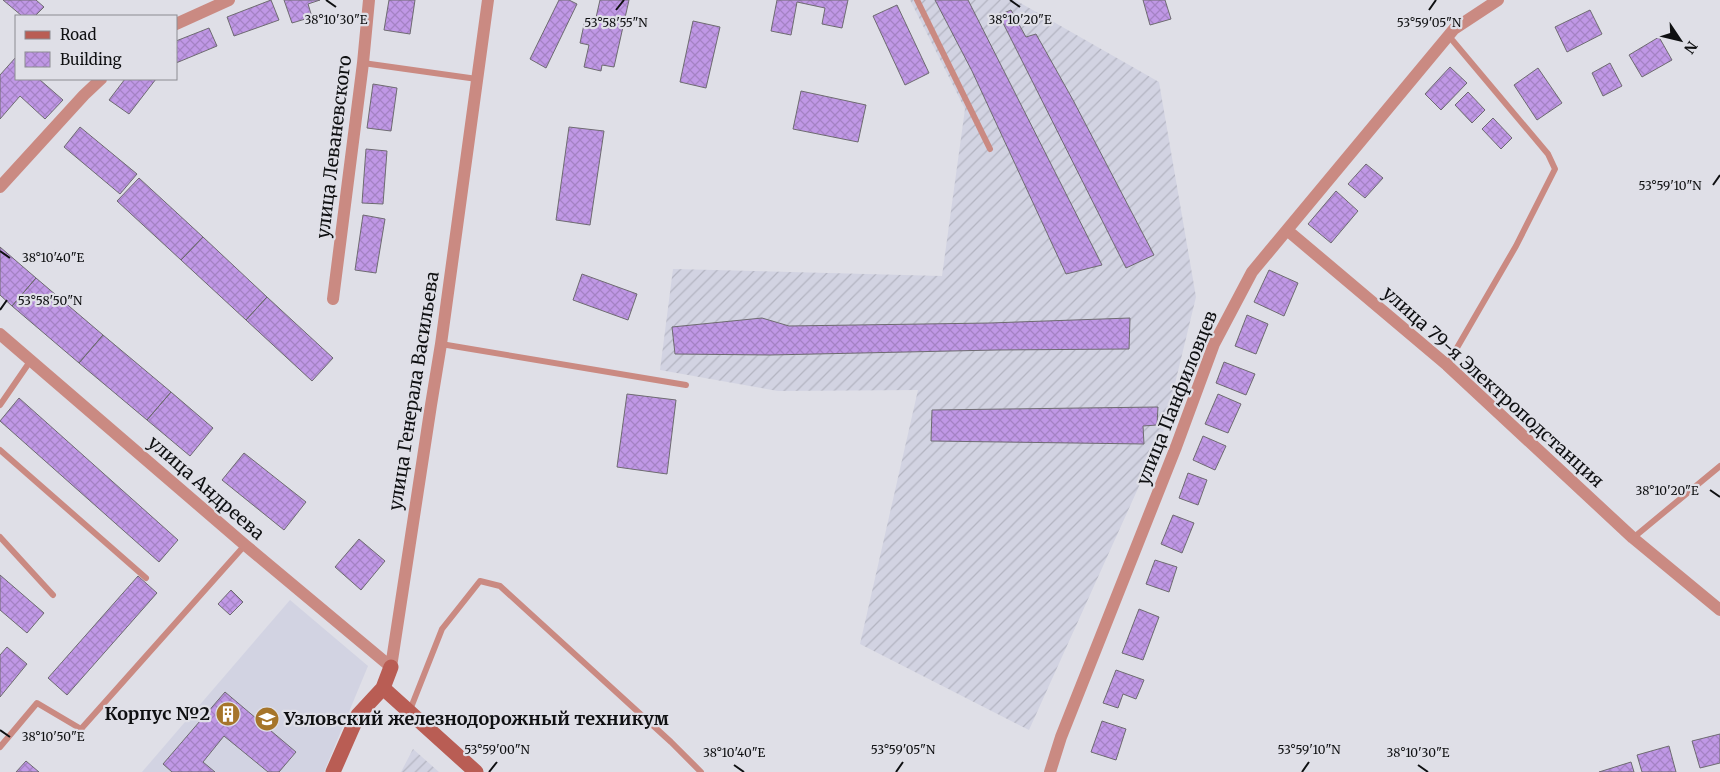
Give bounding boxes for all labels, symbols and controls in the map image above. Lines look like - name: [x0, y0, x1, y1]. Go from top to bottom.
- text: 38°10'30"E: [305, 12, 368, 27]
- text: 38°10'20"E: [988, 12, 1052, 27]
- legend: [15, 15, 178, 80]
- text: 53°58'55"N: [584, 15, 648, 30]
- text: 53°59'05"N: [1397, 15, 1462, 30]
- north arrow: [1655, 15, 1705, 65]
- text: Road: [60, 25, 96, 44]
- text: N: [1680, 38, 1701, 57]
- text: Building: [60, 50, 122, 69]
- street label: улица Леваневского: [311, 54, 356, 240]
- text: 53°59'10"N: [1638, 178, 1702, 193]
- text: 38°10'40"E: [22, 250, 84, 265]
- street label: улица Генерала Васильева: [383, 269, 444, 512]
- street label: улица 79-я Электроподстанция: [1378, 281, 1609, 492]
- text: 53°58'50"N: [18, 293, 83, 308]
- street label: улица Панфиловцев: [1131, 307, 1222, 488]
- street label: улица Андреева: [143, 431, 270, 545]
- text: 38°10'20"E: [1635, 483, 1699, 498]
- building icon: Корпус №2: [215, 701, 241, 727]
- place label: Корпус №2: [104, 702, 210, 725]
- school or university icon: Узловский железнодорожный техникум: [254, 706, 280, 732]
- place label: Узловский железнодорожный техникум: [283, 707, 669, 730]
- text: 38°10'50"E: [22, 729, 85, 744]
- text: 53°59'00"N: [464, 742, 531, 757]
- text: 53°59'05"N: [871, 742, 936, 757]
- text: 53°59'10"N: [1277, 742, 1341, 757]
- text: 38°10'40"E: [703, 745, 765, 760]
- text: 38°10'30"E: [1387, 745, 1450, 760]

